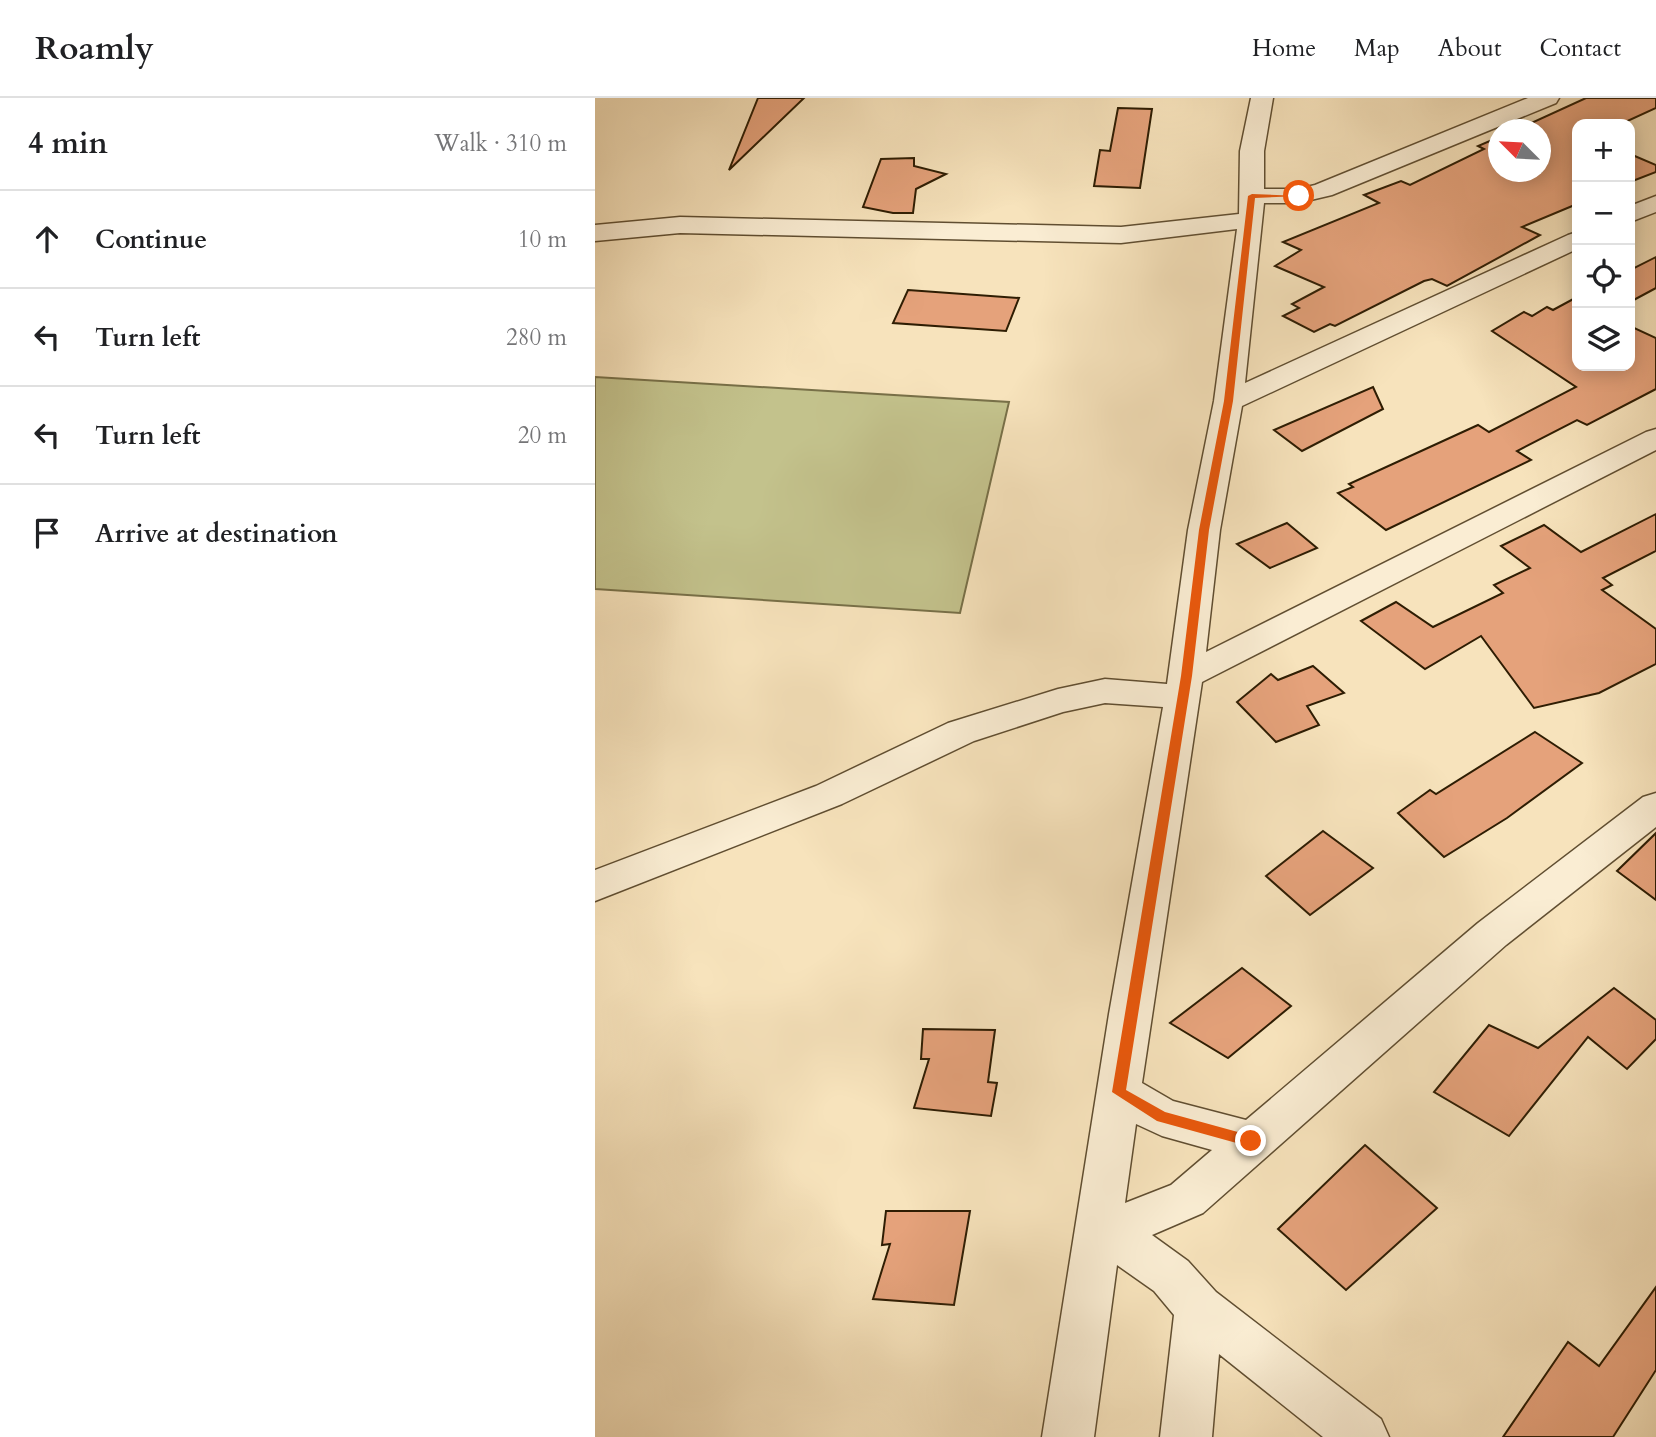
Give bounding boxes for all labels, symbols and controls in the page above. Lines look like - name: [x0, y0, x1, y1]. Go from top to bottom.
- text: Roamly: [35, 26, 154, 71]
- text: Home: [1252, 32, 1316, 65]
- text: Map: [1354, 32, 1400, 65]
- text: About: [1438, 32, 1502, 65]
- text: Contact: [1540, 32, 1621, 65]
- north arrow: [1488, 119, 1551, 182]
- map controls: [1572, 119, 1635, 371]
- button: +: [1572, 119, 1635, 182]
- text: 4 min: [28, 123, 108, 164]
- text: Walk · 310 m: [434, 128, 567, 159]
- route start: [1283, 180, 1314, 211]
- button: −: [1572, 182, 1635, 245]
- icon: ahead: [28, 220, 66, 258]
- text: Continue: [95, 222, 207, 257]
- text: 10 m: [518, 224, 567, 255]
- button: locate: [1572, 245, 1635, 308]
- button: layers: [1572, 308, 1635, 371]
- icon: left: [28, 318, 66, 356]
- text: Turn left: [95, 320, 200, 355]
- text: 280 m: [506, 322, 567, 353]
- icon: left: [28, 416, 66, 454]
- text: Turn left: [95, 418, 200, 453]
- text: 20 m: [518, 420, 567, 451]
- icon: arrive: [28, 514, 66, 552]
- text: Arrive at destination: [95, 516, 338, 551]
- route end: [1235, 1125, 1266, 1156]

